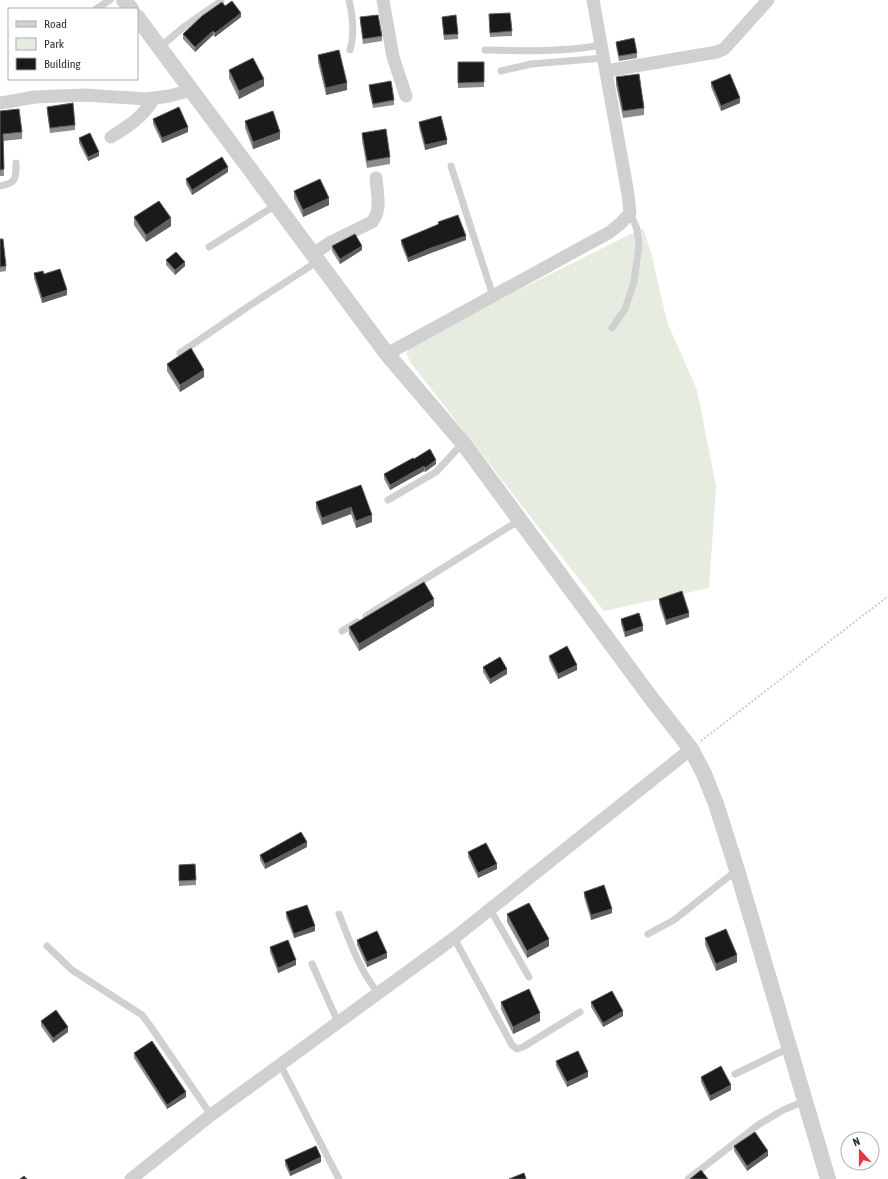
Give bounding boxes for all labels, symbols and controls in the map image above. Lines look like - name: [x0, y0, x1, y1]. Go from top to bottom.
- legend: [8, 8, 138, 80]
- text: Road: [44, 17, 67, 31]
- text: Park: [44, 37, 65, 51]
- text: Building: [44, 57, 82, 71]
- north arrow: [840, 1131, 880, 1171]
- text: N: [851, 1135, 862, 1148]

